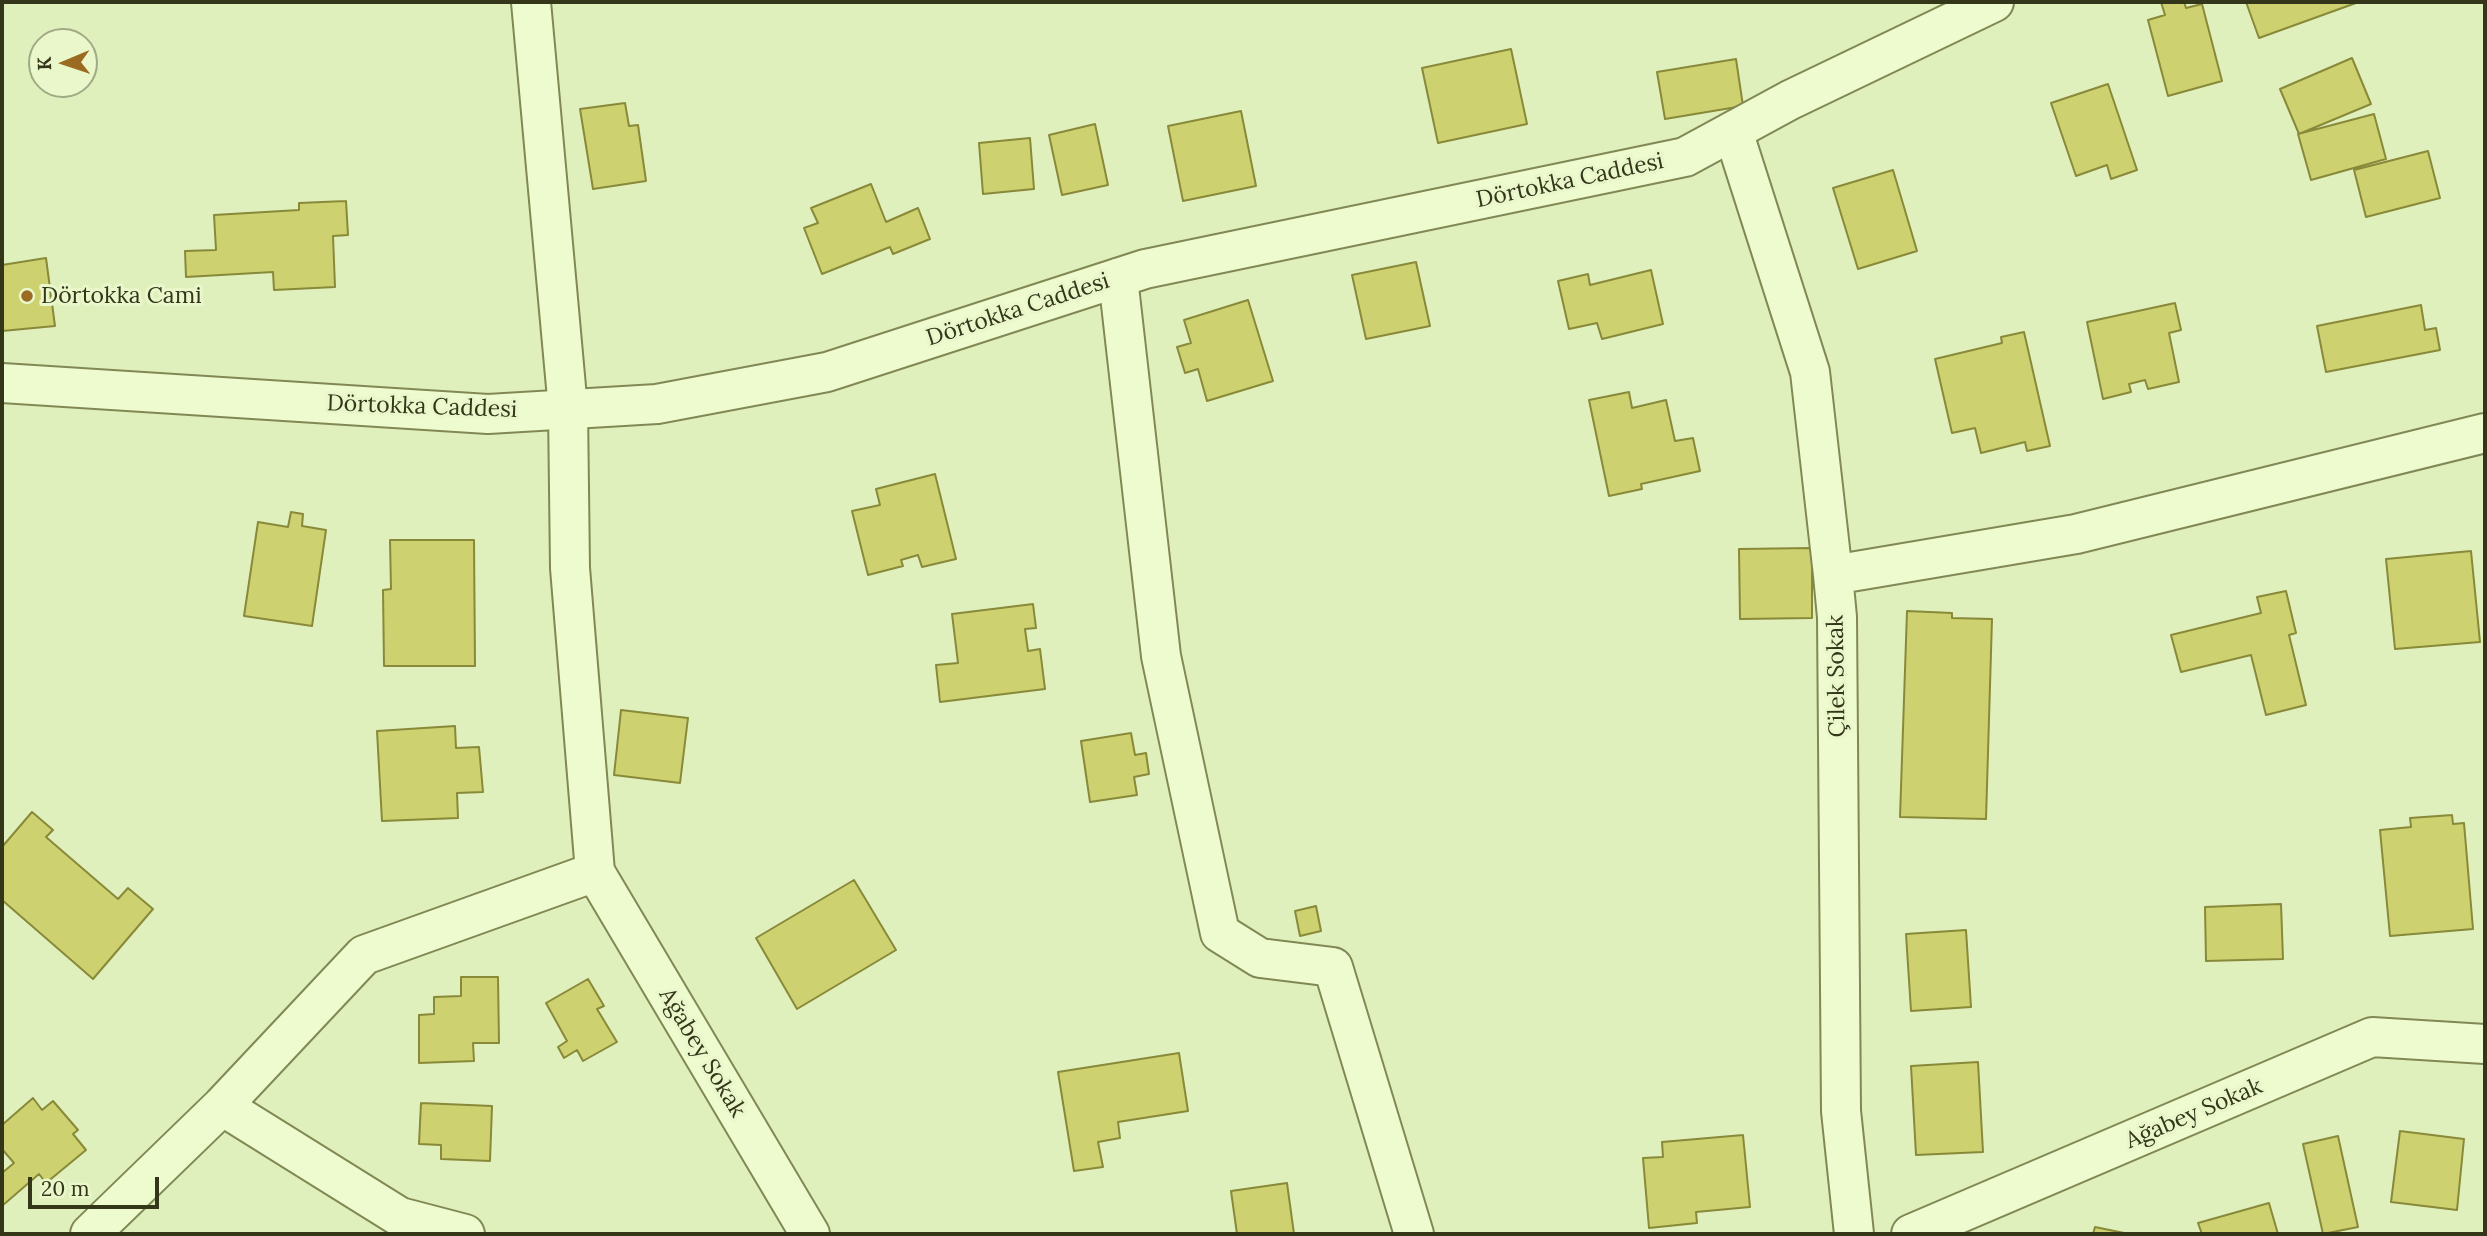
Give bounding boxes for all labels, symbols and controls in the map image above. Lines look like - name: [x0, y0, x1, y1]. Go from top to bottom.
- north arrow: [28, 28, 98, 98]
- text: K: [32, 56, 56, 71]
- street label: Dörtokka Caddesi: [1474, 148, 1666, 214]
- street label: Dörtokka Caddesi: [923, 267, 1113, 353]
- place label: Dörtokka Cami: [41, 282, 202, 310]
- marker: Dörtokka Cami: [19, 288, 35, 304]
- street label: Dörtokka Caddesi: [326, 390, 518, 424]
- street label: Çilek Sokak: [1822, 614, 1852, 738]
- street label: Ağabey Sokak: [653, 983, 751, 1123]
- street label: Ağabey Sokak: [2121, 1073, 2267, 1155]
- scale bar: [32, 1162, 163, 1206]
- text: 20 m: [41, 1175, 90, 1202]

